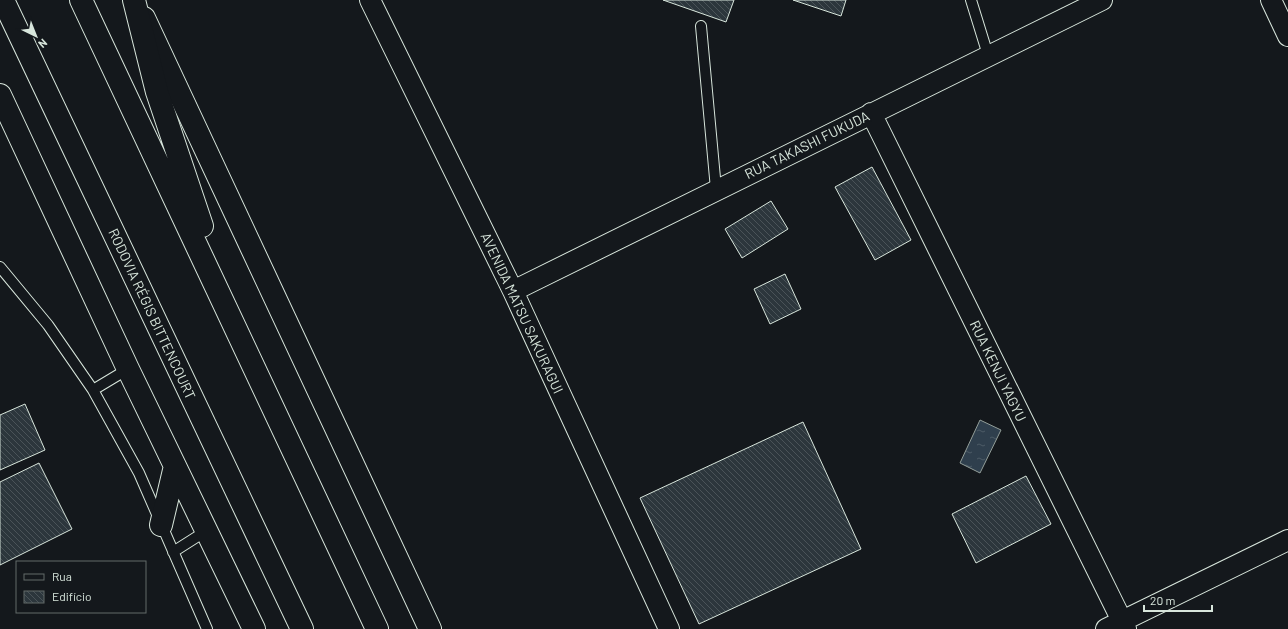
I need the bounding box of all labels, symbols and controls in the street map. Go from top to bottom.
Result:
north arrow [16,16,56,56]
text: N [36,36,50,51]
street label: RUA TAKASHI FUKUDA [742,107,872,182]
street label: RODOVIA RÉGIS BITTENCOURT [105,225,200,402]
street label: AVENIDA MATSU SAKURAGUI [478,230,567,396]
street label: RUA KENJI YAGYU [967,317,1030,424]
legend [16,561,146,613]
text: Rua [52,569,72,583]
scale bar [1144,587,1212,613]
text: Edifício [52,589,92,603]
text: 20 m [1150,593,1176,607]

